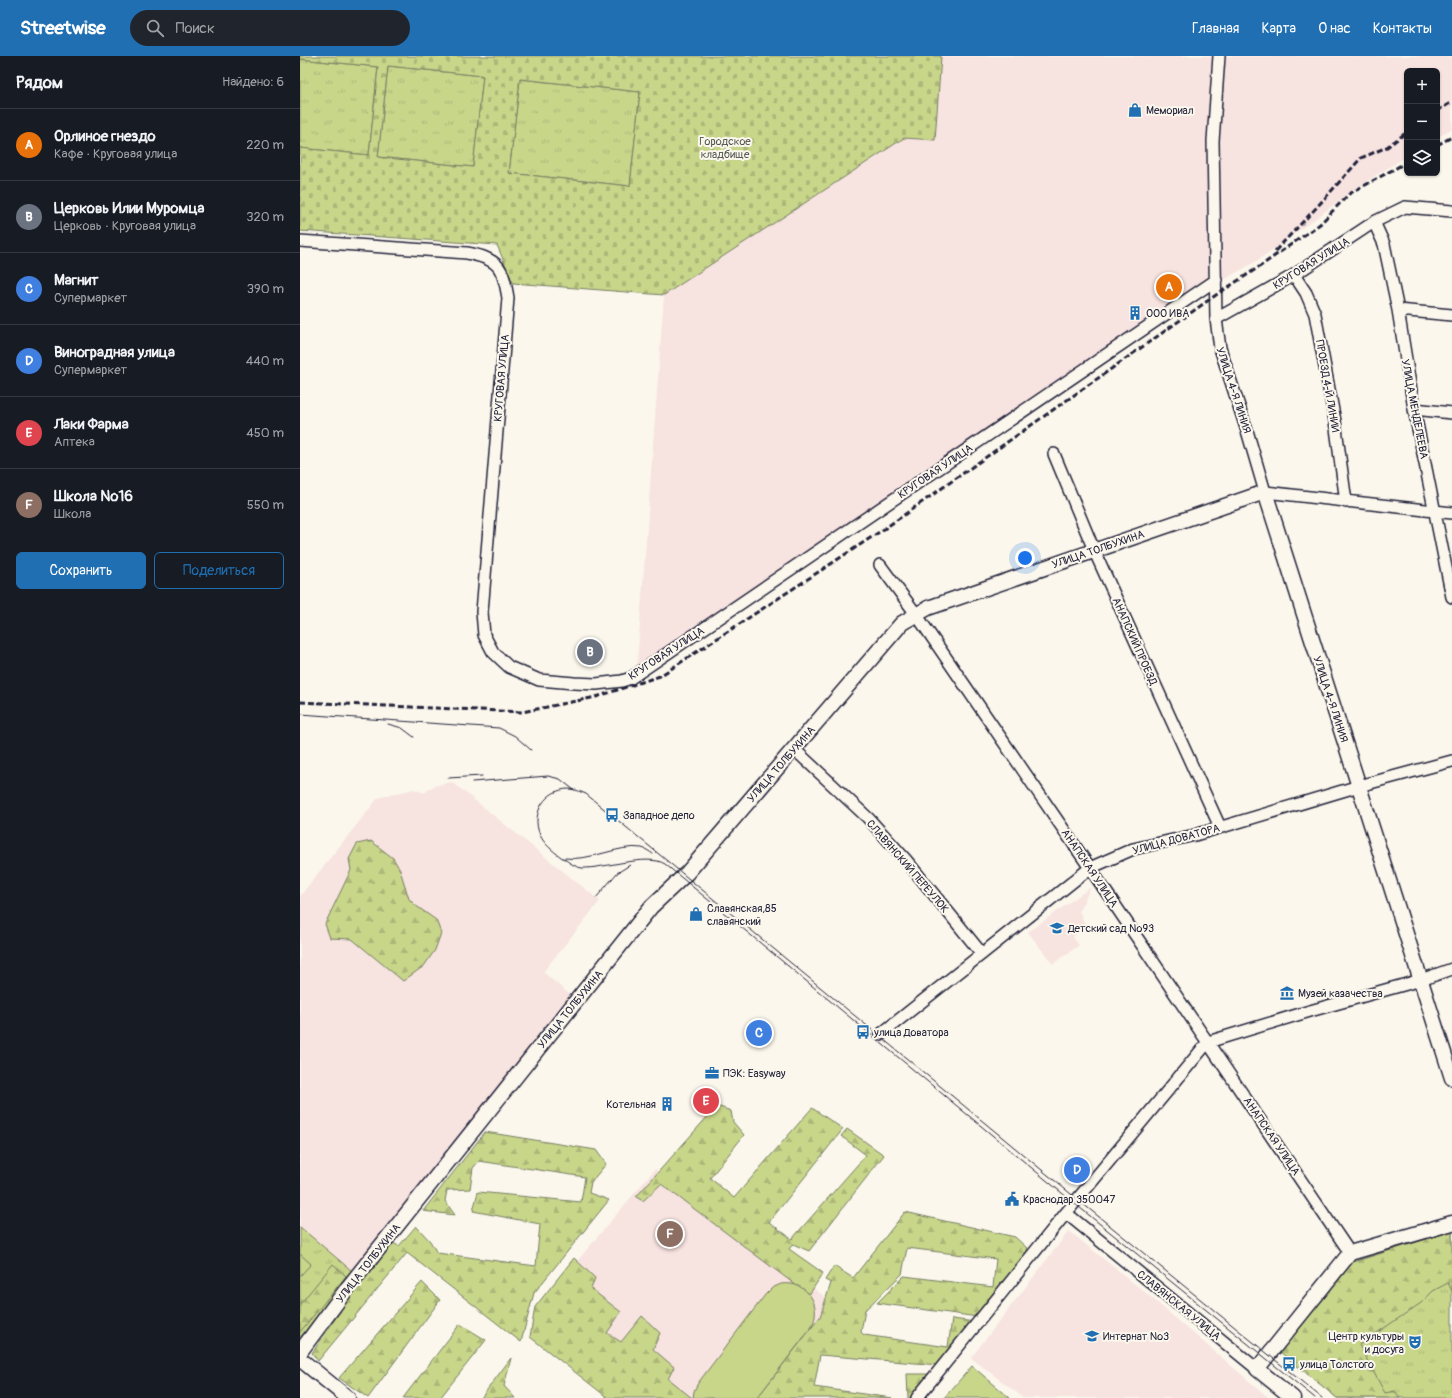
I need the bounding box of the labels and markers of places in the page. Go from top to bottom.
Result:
shop icon: Мемориал [1127,102,1143,118]
place label: Мемориал [1146,104,1194,117]
pin: A [1156,272,1182,302]
building icon: ООО ИВА [1127,305,1143,321]
place label: ООО ИВА [1146,307,1189,320]
pin: B [577,637,603,667]
bus stop icon: Западное депо [604,807,620,823]
place label: Западное депо [623,809,695,822]
place label: Славянская,85 славянский [707,902,777,928]
shop icon: Славянская,85 славянский [688,906,704,922]
school or university icon: Детский сад №93 [1049,920,1065,936]
place label: Детский сад №93 [1067,922,1154,935]
museum icon: Музей казачества [1279,985,1295,1001]
place label: Музей казачества [1298,987,1383,1000]
pin: C [746,1018,772,1048]
bus stop icon: улица Доватора [855,1024,871,1040]
place label: улица Доватора [873,1026,949,1039]
office icon: ПЭК: Easyway [704,1065,720,1081]
place label: ПЭК: Easyway [723,1067,786,1080]
pin: E [693,1086,719,1116]
building icon: Котельная [659,1096,675,1112]
place label: Котельная [606,1098,656,1111]
pin: D [1064,1155,1090,1185]
public building icon: Краснодар 350047 [1004,1191,1020,1207]
place label: Краснодар 350047 [1023,1193,1115,1206]
pin: F [657,1219,683,1249]
school or university icon: Интернат №3 [1084,1328,1100,1344]
place label: Интернат №3 [1103,1330,1169,1343]
place label: Центр культуры и досуга [1328,1330,1404,1356]
theatre icon: Центр культуры и досуга [1407,1334,1423,1350]
bus stop icon: улица Толстого [1281,1356,1297,1372]
place label: улица Толстого [1299,1358,1374,1371]

